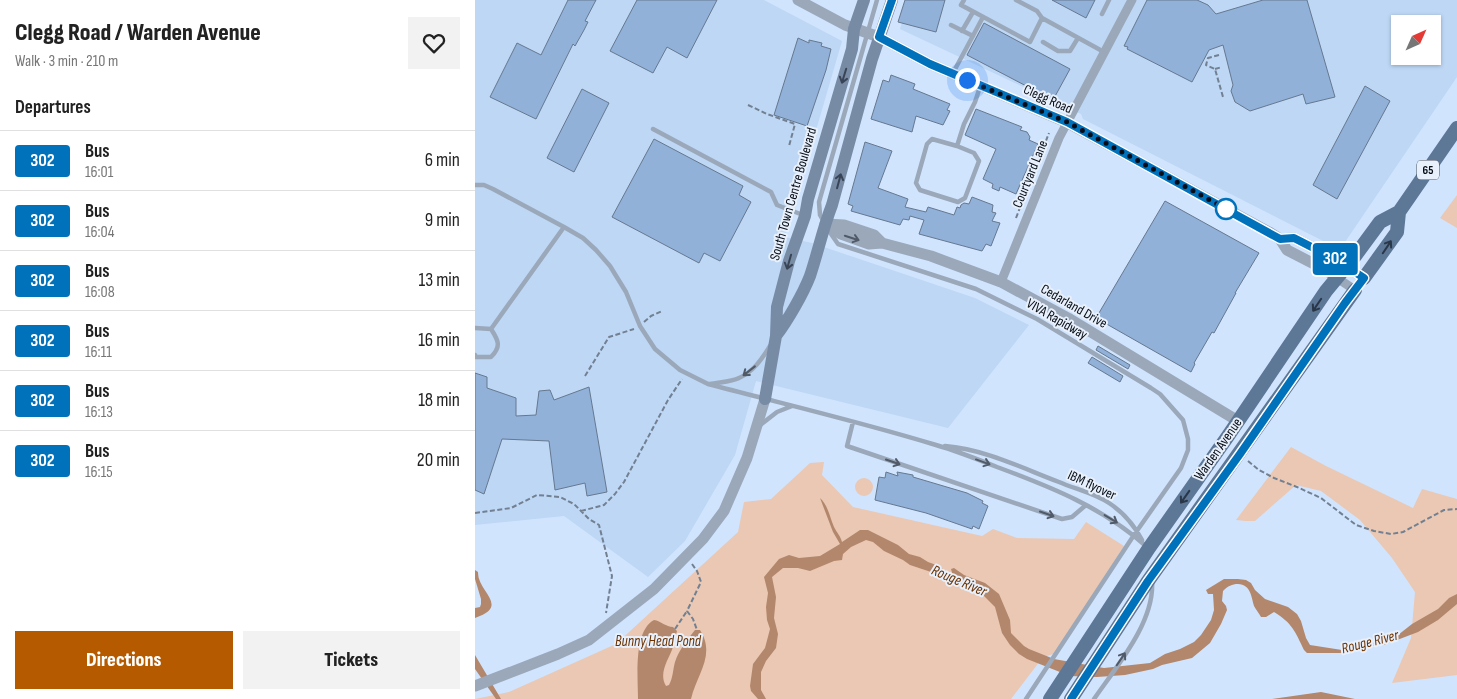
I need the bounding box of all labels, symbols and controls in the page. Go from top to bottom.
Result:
north arrow [1391,15,1441,65]
map controls [1391,15,1441,65]
button: heart [408,17,460,69]
text: Clegg Road / Warden Avenue [15,18,261,47]
text: Walk · 3 min · 210 m [15,52,118,71]
one-way arrow [838,68,848,84]
your location [955,68,980,93]
street label: Clegg Road [1021,81,1075,117]
text: Departures [15,96,91,119]
street label: South Town Centre Boulevard [766,126,820,262]
street label: Courtyard Lane [1009,138,1051,210]
text: Bus [85,140,110,163]
text: 6 min [425,149,460,172]
text: 302 [30,150,55,171]
road number: 65 [1417,160,1439,180]
text: 16:01 [85,163,113,182]
one-way arrow [834,174,844,190]
unlabelled marker [1215,198,1237,220]
text: Bus [85,200,110,223]
text: 9 min [425,209,460,232]
text: 302 [30,210,55,231]
text: 16:04 [85,223,114,242]
one-way arrow [844,234,859,243]
one-way arrow [1382,240,1392,254]
line badge: 302 [1306,243,1364,275]
text: 302 [1323,248,1347,269]
one-way arrow [783,254,793,270]
text: Bus [85,260,110,283]
text: 13 min [419,269,460,292]
text: 302 [30,270,55,291]
street label: Cedarland Drive [1038,280,1110,332]
text: 16:08 [85,283,115,302]
street label: VIVA Rapidway [1024,295,1091,344]
one-way arrow [1312,298,1322,312]
text: Bus [85,320,110,343]
text: 16 min [418,329,460,352]
text: 302 [30,330,55,351]
text: 16:11 [85,343,112,362]
one-way arrow [743,365,756,376]
text: Bus [85,380,110,403]
text: 18 min [418,389,460,412]
text: 302 [30,390,55,411]
text: 16:13 [85,403,113,422]
street label: Warden Avenue [1190,415,1246,483]
text: Bus [85,440,110,463]
text: 20 min [417,449,460,472]
text: 302 [30,450,55,471]
one-way arrow [885,458,901,467]
one-way arrow [975,458,990,467]
text: 16:15 [85,463,113,482]
street label: IBM flyover [1065,466,1119,504]
one-way arrow [1180,490,1190,504]
one-way arrow [1039,510,1055,520]
one-way arrow [1103,514,1117,524]
water label: Rouge River [928,561,990,601]
water label: Rouge River [1339,626,1401,658]
button: Directions [15,631,233,689]
button: Tickets [243,631,460,689]
water label: Bunny Head Pond [615,632,702,651]
one-way arrow [1116,652,1126,666]

